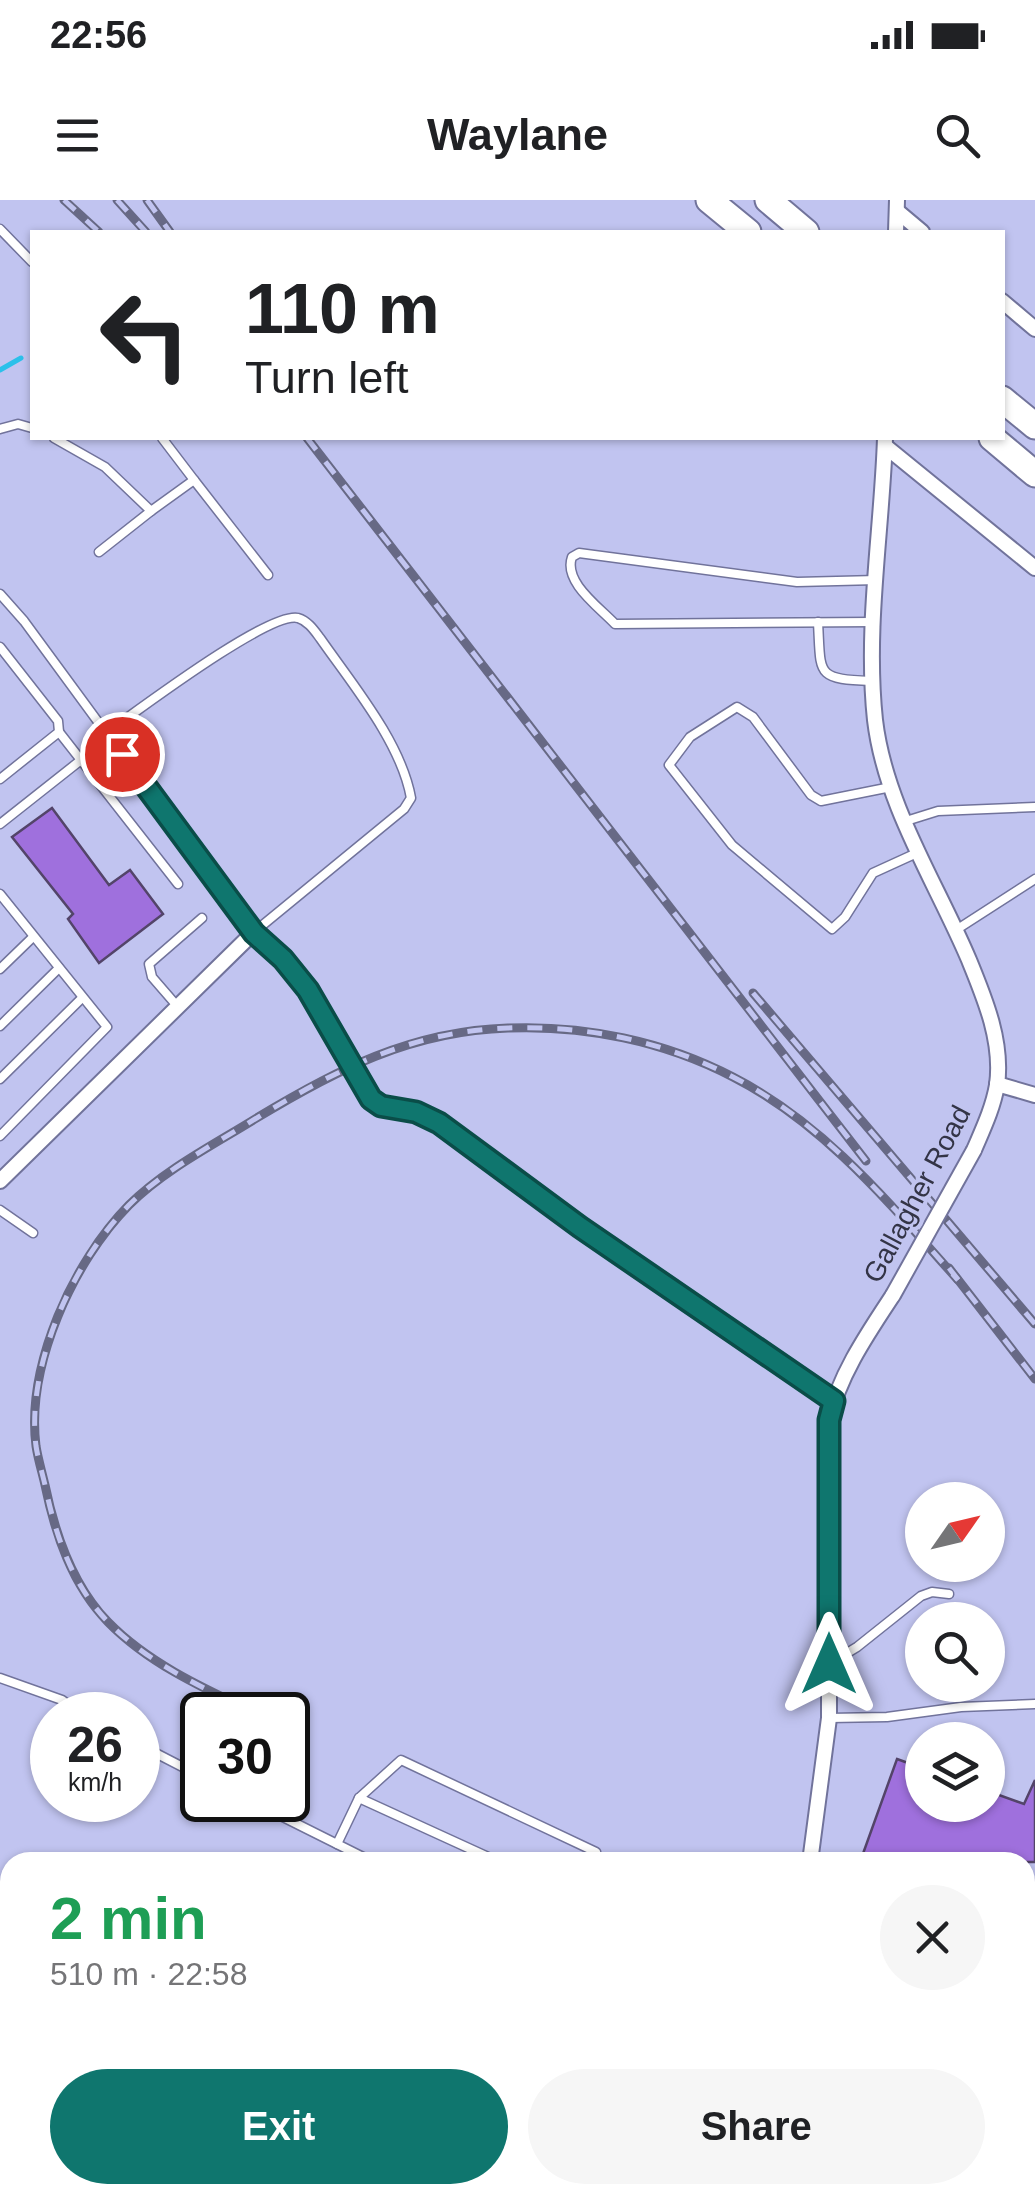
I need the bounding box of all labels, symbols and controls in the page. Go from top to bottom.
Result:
text: 22:56 [50,14,147,56]
icon: menu [50,108,105,163]
icon: search [930,108,985,163]
text: Waylane [427,109,608,160]
icon: left [80,270,210,400]
text: 110 m [245,270,440,348]
text: Turn left [245,352,408,403]
pin [80,712,165,797]
icon: arrive [95,727,150,782]
street label: Gallagher Road [857,1100,977,1288]
north arrow [905,1482,1005,1582]
map controls [905,1482,1005,1822]
button: search [905,1602,1005,1702]
position arrow [777,1612,881,1716]
speed limit sign: 30 [180,1692,310,1822]
text: 26 [67,1717,123,1773]
button: layers [905,1722,1005,1822]
text: km/h [68,1768,122,1796]
text: 2 min [50,1885,207,1952]
button: close [880,1885,985,1990]
text: 510 m · 22:58 [50,1956,247,1992]
button: Exit [50,2069,508,2184]
button: Share [528,2069,985,2184]

